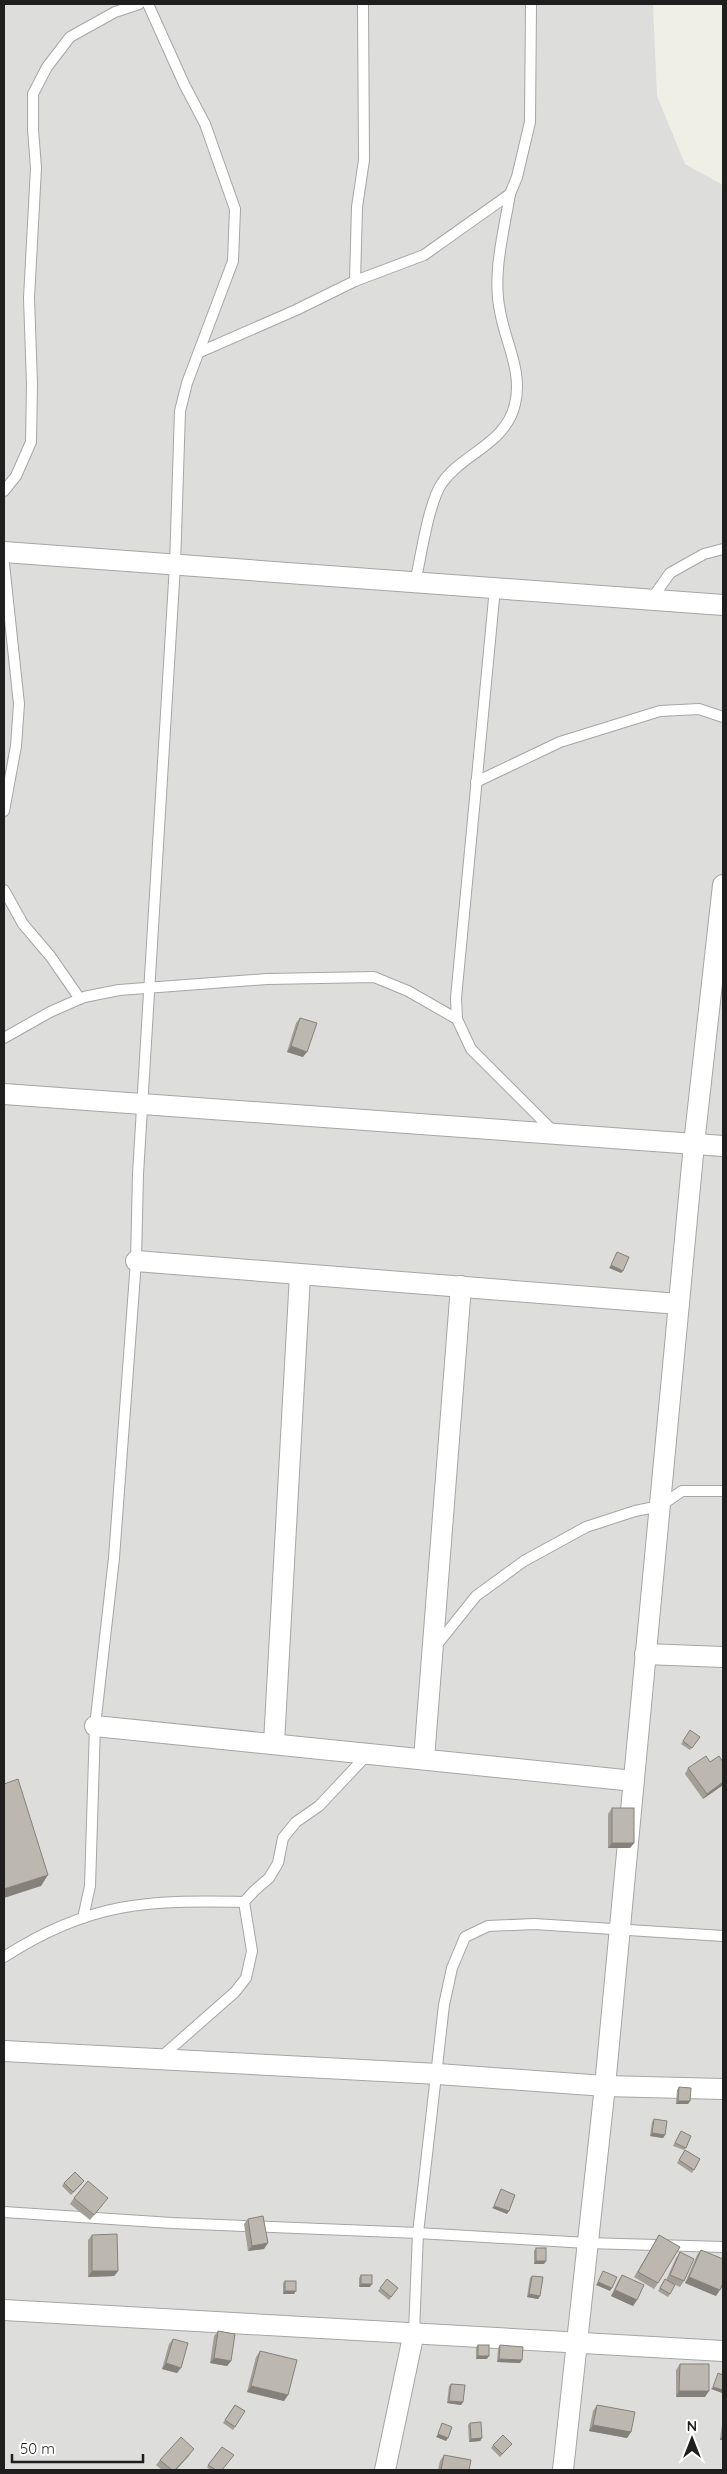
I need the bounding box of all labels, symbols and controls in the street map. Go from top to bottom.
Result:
north arrow [667,2414,717,2464]
text: N [687,2417,697,2435]
scale bar [12,2432,144,2464]
text: 50 m [20,2439,55,2458]

